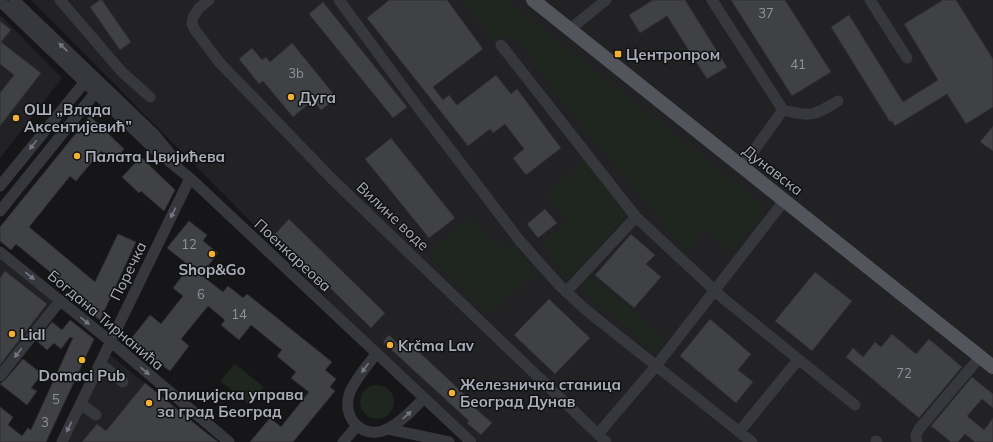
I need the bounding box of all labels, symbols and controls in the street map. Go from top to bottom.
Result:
house number: 37 [758,5,774,21]
one-way arrow [58,42,68,52]
place label: Центропром [626,45,720,64]
marker: Центропром [613,49,623,59]
house number: 41 [790,56,806,72]
house number: 3b [288,65,304,81]
place label: Дуга [299,88,336,107]
marker: Дуга [286,92,296,102]
place label: ОШ „Влада Аксентијевић” [24,100,132,136]
marker: ОШ „Влада Аксентијевић” [11,113,21,123]
one-way arrow [29,140,37,150]
street label: Дунавска [739,141,807,199]
place label: Палата Цвијићева [85,147,225,166]
marker: Палата Цвијићева [72,151,82,161]
street label: Вилине воде [353,177,433,255]
one-way arrow [170,208,176,219]
street label: Поенкареова [251,215,335,295]
house number: 12 [181,236,197,252]
street label: Поречка [106,238,150,304]
marker: Shop&Go [207,249,217,259]
place label: Shop&Go [178,260,246,279]
street label: Богдана Тирнанића [44,266,168,374]
one-way arrow [25,272,36,281]
house number: 6 [197,286,205,302]
house number: 14 [231,306,247,322]
one-way arrow [80,316,90,325]
place label: Lidl [20,325,46,344]
marker: Lidl [7,329,17,339]
place label: Krčma Lav [398,336,475,355]
marker: Krčma Lav [385,340,395,350]
one-way arrow [14,348,23,359]
marker: Domaci Pub [77,355,87,365]
one-way arrow [361,363,369,374]
house number: 72 [896,365,912,381]
place label: Domaci Pub [39,366,125,385]
one-way arrow [140,367,151,376]
place label: Железничка станица Београд Дунав [460,375,621,411]
place label: Полицијска управа за град Београд [157,385,304,421]
marker: Железничка станица Београд Дунав [447,388,457,398]
house number: 5 [52,391,60,407]
marker: Полицијска управа за град Београд [144,398,154,408]
one-way arrow [402,410,412,420]
house number: 3 [41,414,49,430]
one-way arrow [66,421,72,433]

